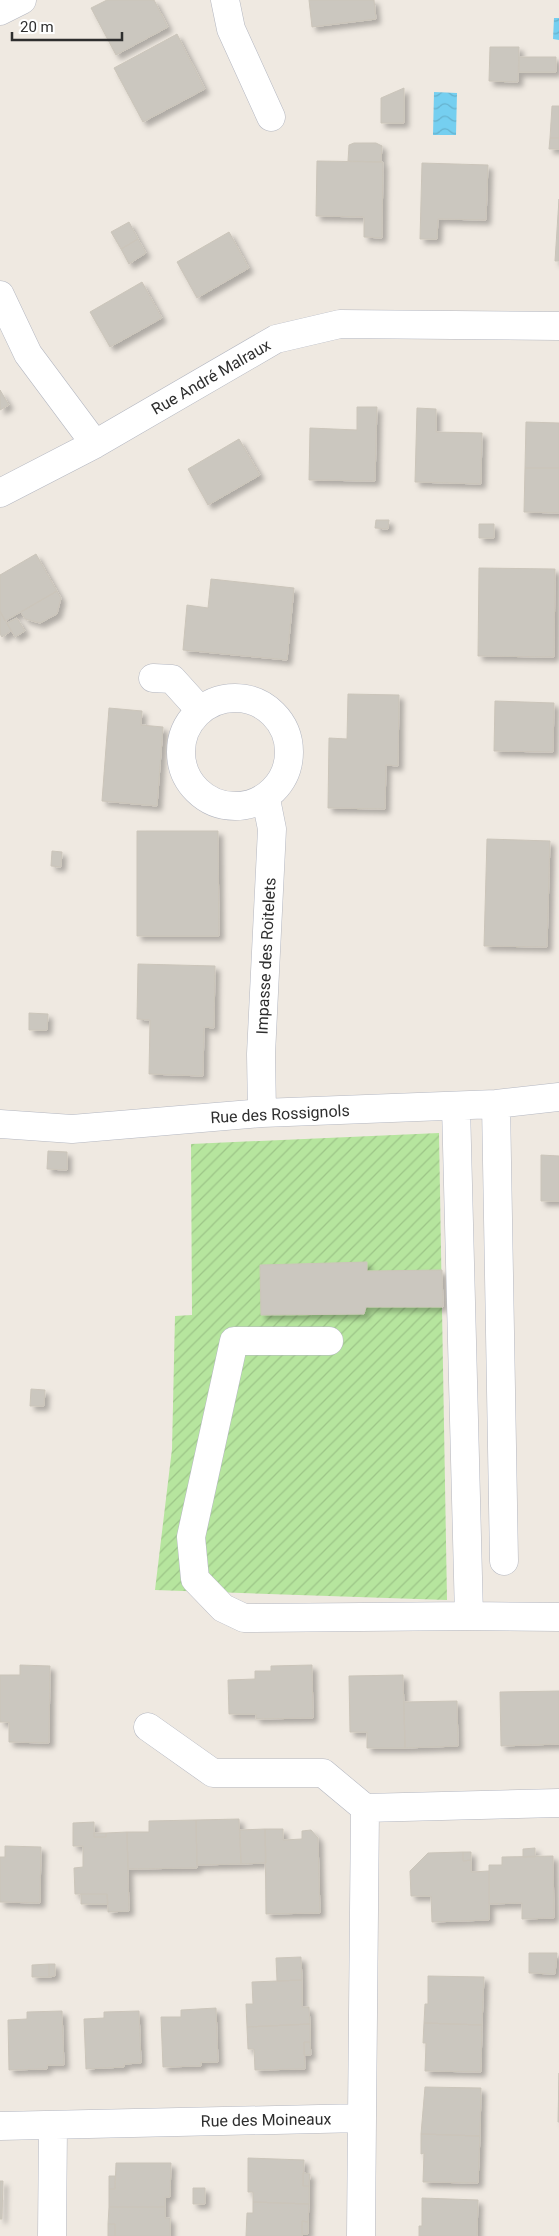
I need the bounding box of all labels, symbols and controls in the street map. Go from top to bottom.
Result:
scale bar [12,10,122,42]
text: 20 m [20,18,54,36]
street label: Rue André Malraux [148,335,274,419]
street label: Impasse des Roitelets [252,877,280,1035]
street label: Rue des Rossignols [210,1101,350,1127]
street label: Rue des Moineaux [201,2109,332,2131]

